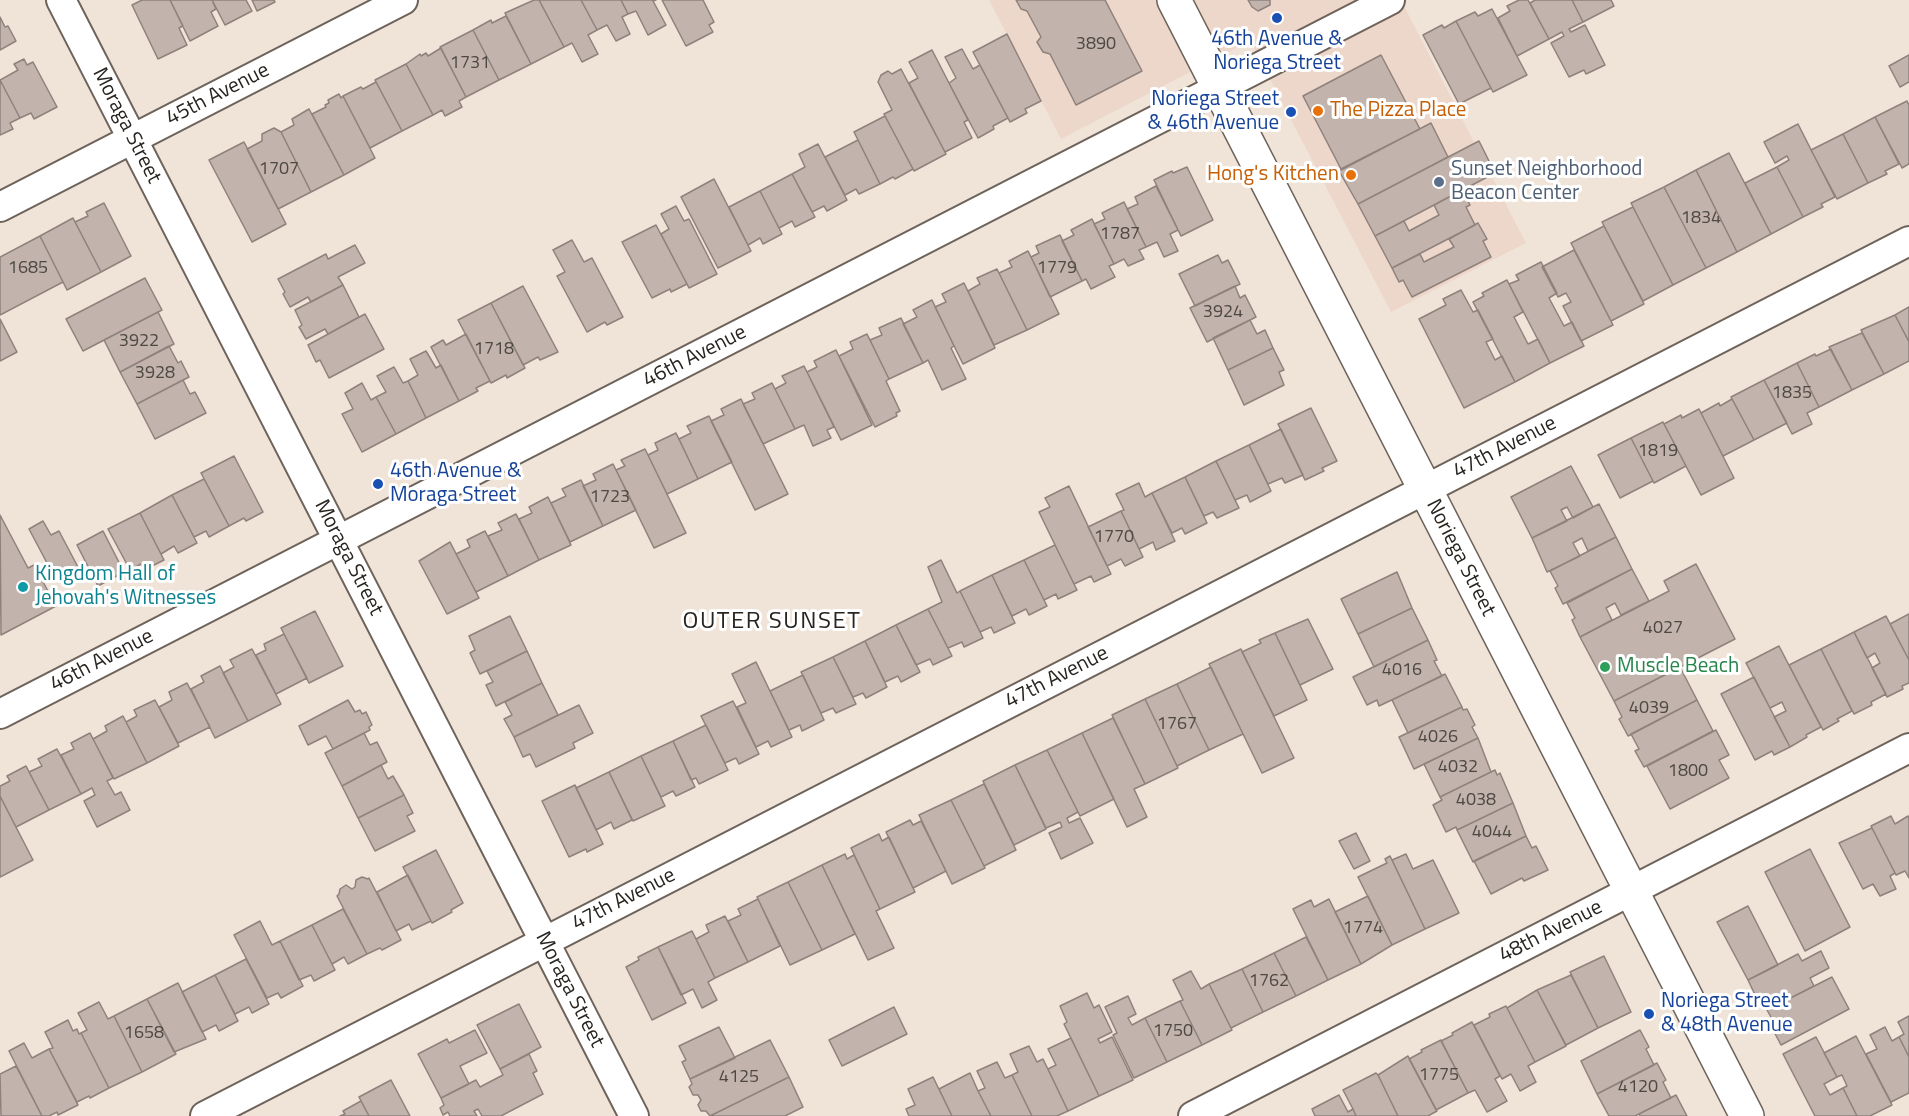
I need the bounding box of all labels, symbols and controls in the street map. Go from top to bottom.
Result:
marker: 46th Avenue & Noriega Street [1270,11,1284,25]
place label: 46th Avenue & Noriega Street [1211,27,1343,77]
house number: 3890 [1076,34,1116,56]
house number: 1731 [450,53,490,75]
street label: 45th Avenue [162,58,274,132]
street label: Moraga Street [86,64,166,188]
place label: Noriega Street & 46th Avenue [1147,87,1279,137]
place label: The Pizza Place [1330,98,1466,124]
marker: The Pizza Place [1311,104,1325,118]
marker: Noriega Street & 46th Avenue [1284,105,1298,119]
place label: Sunset Neighborhood Beacon Center [1451,157,1642,207]
house number: 1707 [259,159,299,181]
place label: Hong's Kitchen [1207,162,1339,188]
marker: Hong's Kitchen [1344,168,1358,182]
marker: Sunset Neighborhood Beacon Center [1432,175,1446,189]
house number: 1834 [1681,208,1721,230]
house number: 1787 [1100,224,1140,246]
house number: 1685 [8,258,48,280]
house number: 1779 [1037,258,1077,280]
house number: 3924 [1203,302,1243,324]
street label: 46th Avenue [639,320,751,394]
house number: 3922 [119,331,159,353]
house number: 1718 [474,339,514,361]
house number: 3928 [135,363,175,385]
house number: 1835 [1772,383,1812,405]
street label: 47th Avenue [1449,411,1561,485]
house number: 1819 [1638,441,1678,463]
place label: 46th Avenue & Moraga Street [390,459,522,509]
marker: 46th Avenue & Moraga Street [371,477,385,491]
house number: 1723 [590,487,630,509]
street label: Noriega Street [1420,495,1500,621]
street label: Moraga Street [308,496,388,620]
house number: 1770 [1094,527,1134,549]
place label: Kingdom Hall of Jehovah's Witnesses [35,562,216,612]
marker: Kingdom Hall of Jehovah's Witnesses [16,580,30,594]
district label: OUTER SUNSET [683,608,861,636]
house number: 4027 [1643,618,1683,640]
street label: 46th Avenue [46,624,158,698]
street label: 47th Avenue [1001,641,1113,715]
place label: Muscle Beach [1617,654,1739,680]
house number: 4016 [1382,660,1422,682]
marker: Muscle Beach [1598,660,1612,674]
house number: 4039 [1629,698,1669,720]
house number: 1767 [1157,714,1197,736]
house number: 4026 [1418,727,1458,749]
house number: 4032 [1438,757,1478,779]
house number: 1800 [1668,761,1708,783]
house number: 4038 [1456,790,1496,812]
house number: 4044 [1472,822,1512,844]
street label: 47th Avenue [568,863,680,937]
street label: 48th Avenue [1495,895,1607,969]
house number: 1774 [1343,918,1383,940]
street label: Moraga Street [529,928,609,1052]
house number: 1762 [1249,971,1289,993]
place label: Noriega Street & 48th Avenue [1661,989,1793,1039]
marker: Noriega Street & 48th Avenue [1642,1007,1656,1021]
house number: 1750 [1153,1021,1193,1043]
house number: 1658 [124,1023,164,1045]
house number: 1775 [1419,1065,1459,1087]
house number: 4125 [719,1067,759,1089]
house number: 4120 [1618,1077,1658,1099]

